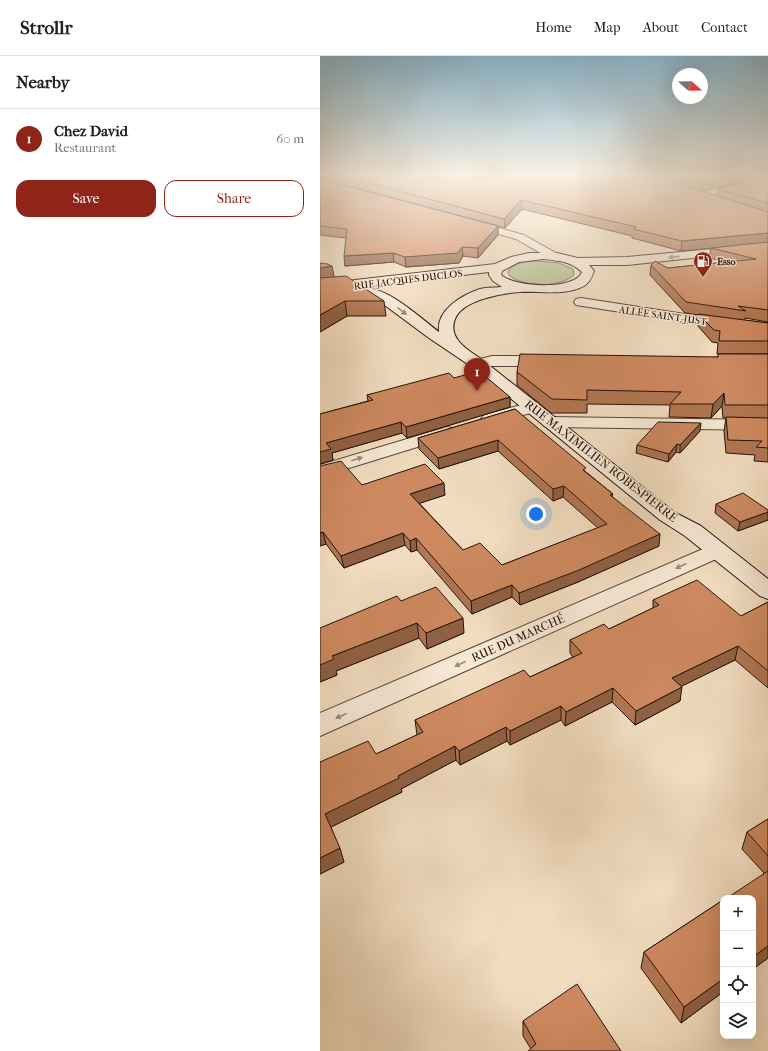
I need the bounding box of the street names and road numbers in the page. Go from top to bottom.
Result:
street label: RUE JACQUES DUCLOS [353,267,463,293]
street label: ALLÉE SAINT-JUST [617,303,708,328]
street label: RUE MAXIMILIEN ROBESPIERRE [522,397,680,525]
street label: RUE DU MARCHÉ [469,610,567,665]

